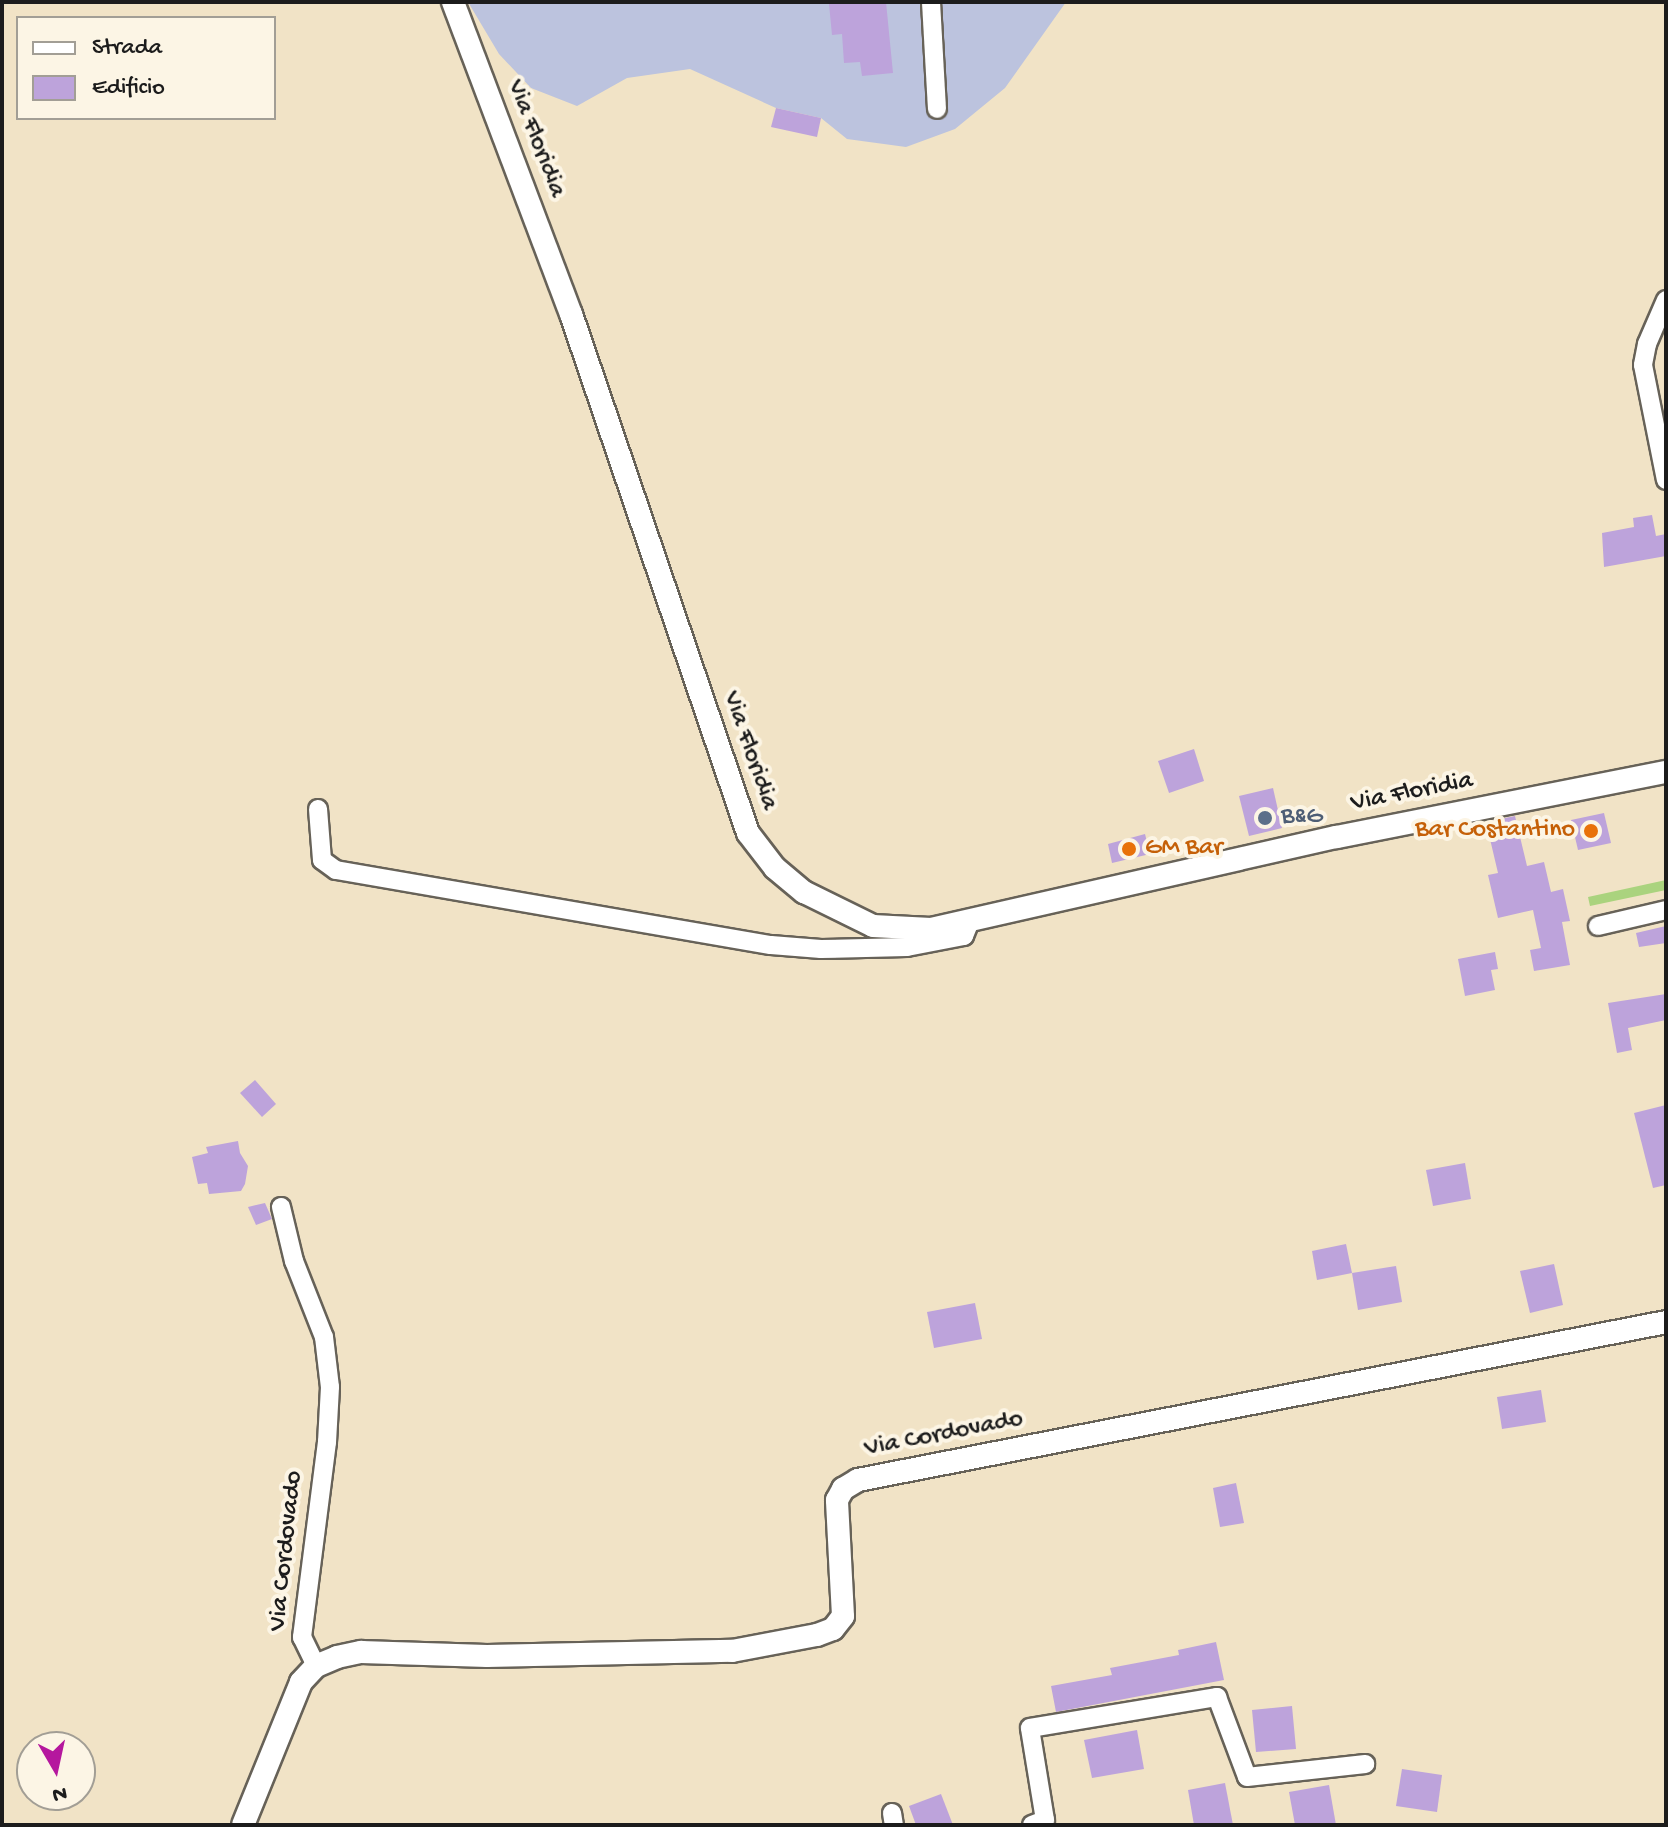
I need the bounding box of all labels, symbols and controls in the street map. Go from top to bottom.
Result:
legend [16,16,276,120]
text: Strada [92,34,162,63]
text: Edificio [92,74,165,103]
street label: Via Floridia [498,76,572,202]
street label: Via Floridia [714,688,784,814]
street label: Via Floridia [1348,766,1476,820]
place label: B&G [1281,802,1323,834]
marker: B&G [1256,809,1274,827]
place label: Bar Costantino [1415,815,1575,847]
marker: Bar Costantino [1582,822,1600,840]
place label: GM Bar [1145,833,1223,865]
marker: GM Bar [1120,840,1138,858]
street label: Via Cordovado [862,1404,1026,1466]
street label: Via Cordovado [263,1469,311,1633]
north arrow [16,1731,96,1811]
text: N [50,1779,69,1807]

